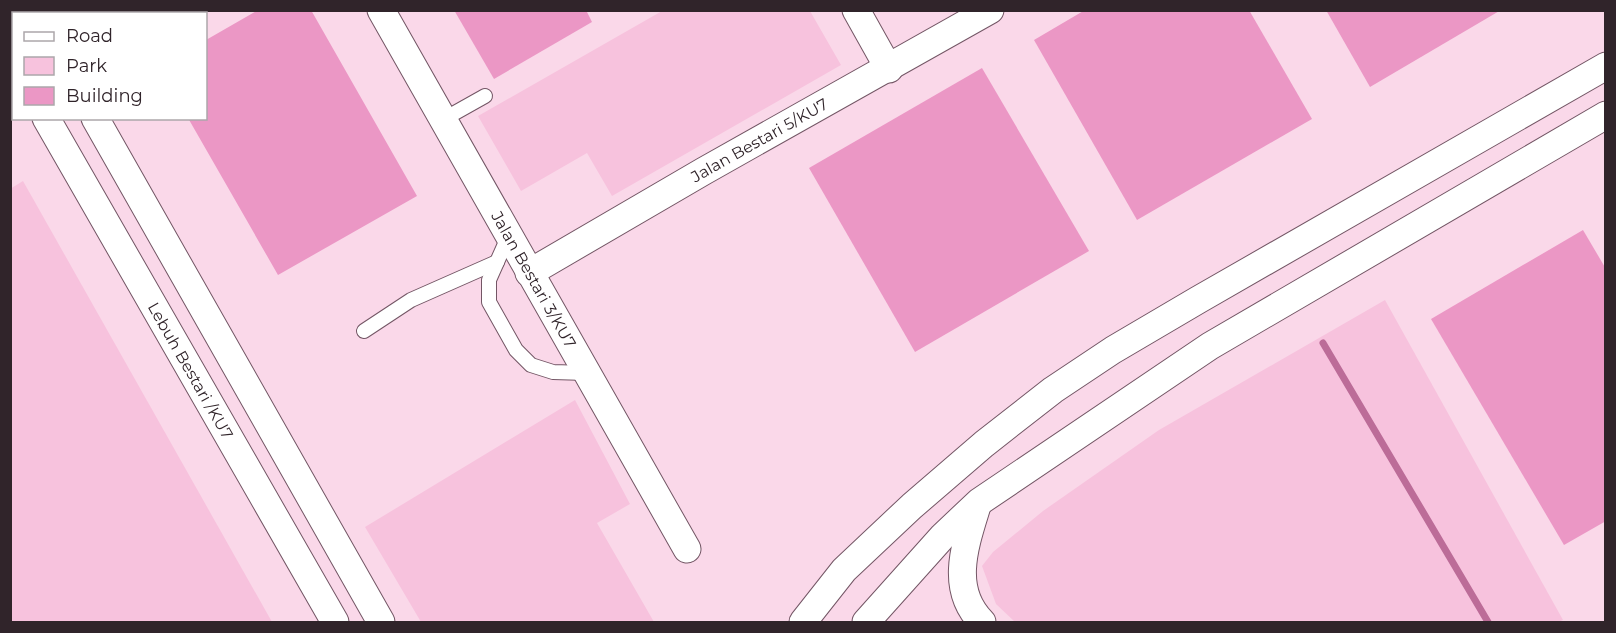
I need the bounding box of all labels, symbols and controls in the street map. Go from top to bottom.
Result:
legend [12,12,207,120]
text: Road [66,25,113,47]
text: Park [66,55,107,77]
text: Building [66,85,143,107]
street label: Jalan Bestari 5/KU7 [687,94,831,187]
street label: Jalan Bestari 3/KU7 [487,207,580,352]
street label: Lebuh Bestari /KU7 [144,299,237,442]

